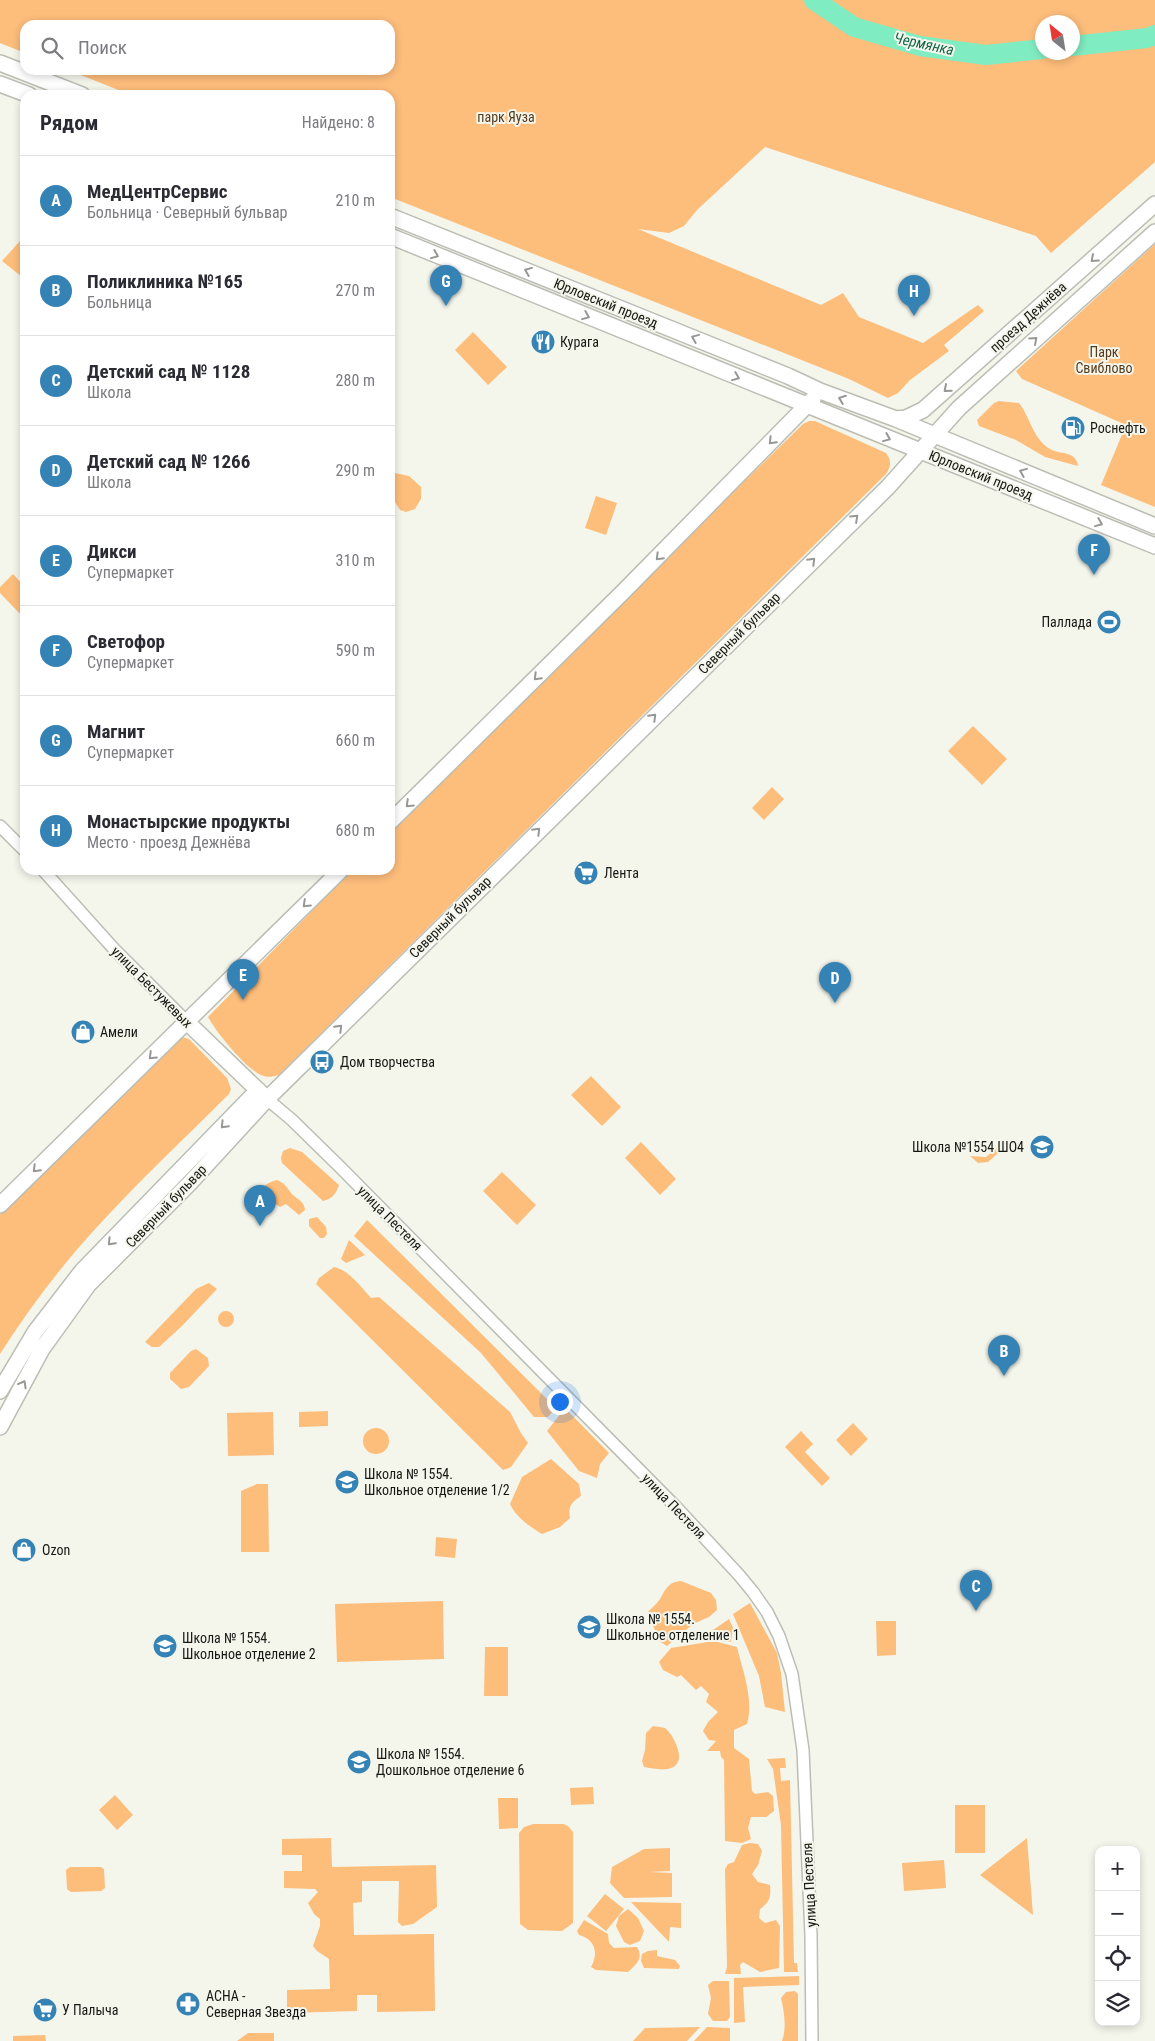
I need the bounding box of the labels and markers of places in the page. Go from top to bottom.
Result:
pin: G [430,265,462,306]
pin: H [898,275,930,316]
restaurant icon: Курага [530,329,556,355]
place label: Курага [560,334,599,350]
fuel station icon: Роснефть [1060,415,1086,441]
place label: Роснефть [1090,420,1146,436]
pin: F [1078,534,1110,575]
sports icon: Паллада [1096,609,1122,635]
place label: Паллада [1041,614,1092,630]
supermarket icon: Лента [573,860,599,886]
place label: Лента [604,865,639,881]
pin: E [227,959,259,1000]
pin: D [819,962,851,1003]
shop icon: Амели [70,1019,96,1045]
place label: Амели [100,1024,138,1040]
bus stop icon: Дом творчества [309,1049,335,1075]
place label: Дом творчества [340,1054,435,1070]
school or university icon: Школа №1554 ШО4 [1029,1134,1055,1160]
place label: Школа №1554 ШО4 [912,1139,1024,1155]
pin: A [244,1185,276,1226]
pin: B [988,1335,1020,1376]
place label: Школа № 1554. Школьное отделение 1/2 [364,1466,510,1498]
school or university icon: Школа № 1554. Школьное отделение 1/2 [334,1469,360,1495]
shop icon: Ozon [11,1537,37,1563]
place label: Ozon [42,1542,70,1558]
pin: C [960,1570,992,1611]
place label: Школа № 1554. Школьное отделение 1 [606,1611,740,1643]
school or university icon: Школа № 1554. Школьное отделение 1 [576,1614,602,1640]
place label: Школа № 1554. Школьное отделение 2 [182,1630,316,1662]
school or university icon: Школа № 1554. Школьное отделение 2 [152,1633,178,1659]
place label: Школа № 1554. Дошкольное отделение 6 [376,1746,524,1778]
school or university icon: Школа № 1554. Дошкольное отделение 6 [346,1749,372,1775]
place label: АСНА - Северная Звезда [206,1988,306,2020]
pharmacy icon: АСНА - Северная Звезда [175,1991,201,2017]
supermarket icon: У Палыча [32,1997,58,2023]
place label: У Палыча [62,2002,118,2018]

